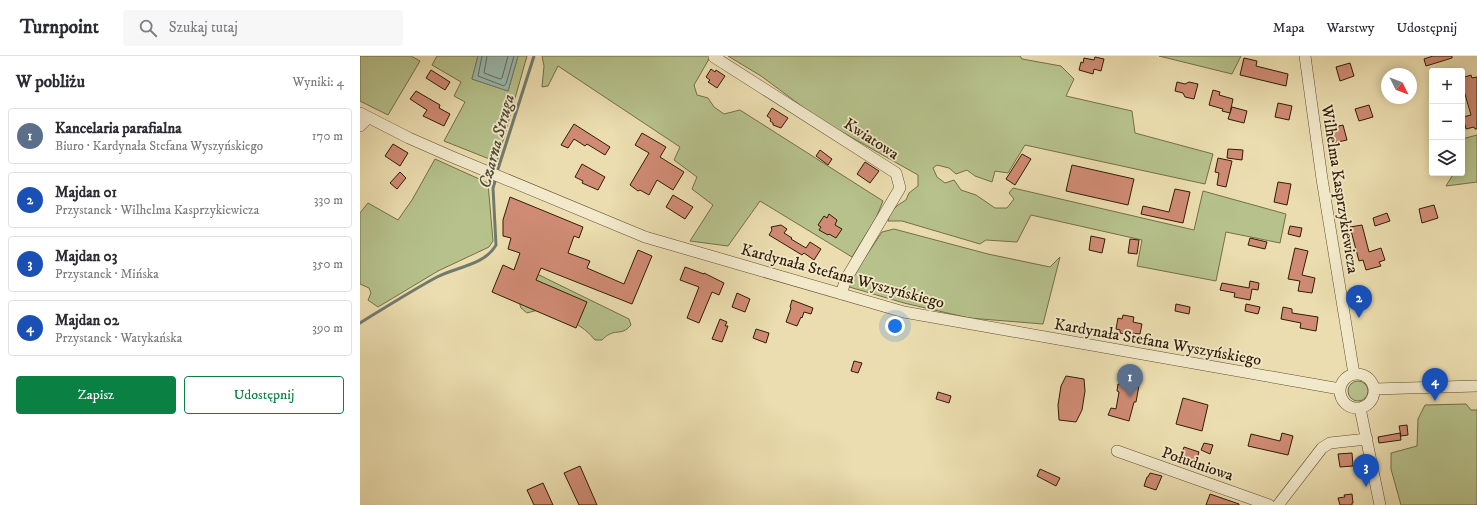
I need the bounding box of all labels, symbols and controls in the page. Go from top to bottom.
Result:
search box [123,10,403,46]
text: Turnpoint [20,16,99,39]
icon: search [137,17,159,39]
text: Szukaj tutaj [169,18,238,37]
text: Mapa [1273,19,1305,37]
text: Warstwy [1327,19,1374,37]
text: Udostępnij [1396,19,1457,37]
north arrow [1381,68,1417,104]
map controls [1429,68,1465,176]
button: + [1429,68,1465,104]
text: W pobliżu [16,71,85,93]
text: Wyniki: 4 [293,74,344,90]
water label: Czarna Struga [474,92,520,191]
street label: Wilhelma Kasprzykiewicza [1317,102,1363,275]
button: − [1429,104,1465,140]
street label: Kwiatowa [840,114,903,164]
text: Kancelaria parafialna [55,119,182,138]
text: 1 [28,128,32,144]
text: 170 m [312,128,343,144]
text: Biuro · Kardynała Stefana Wyszyńskiego [55,138,263,154]
button: layers [1429,140,1465,176]
text: Majdan 01 [55,183,117,202]
text: 2 [27,192,33,208]
text: 330 m [314,192,343,208]
text: Przystanek · Wilhelma Kasprzykiewicza [55,202,259,218]
street label: Kardynała Stefana Wyszyńskiego [739,239,947,313]
text: Majdan 03 [55,247,117,266]
text: 3 [28,256,32,272]
text: 350 m [312,256,343,272]
text: Przystanek · Mińska [55,266,159,282]
pin: 2 [1346,285,1372,318]
text: Majdan 02 [55,311,119,330]
street label: Kardynała Stefana Wyszyńskiego [1053,314,1263,370]
your location [885,316,905,336]
text: 4 [26,320,34,336]
text: 390 m [312,320,343,336]
text: Przystanek · Watykańska [55,330,182,346]
pin: 1 [1117,364,1143,397]
pin: 4 [1422,368,1448,401]
button: Zapisz [16,376,176,414]
button: Udostępnij [184,376,344,414]
street label: Południowa [1159,442,1236,486]
pin: 3 [1353,454,1379,487]

